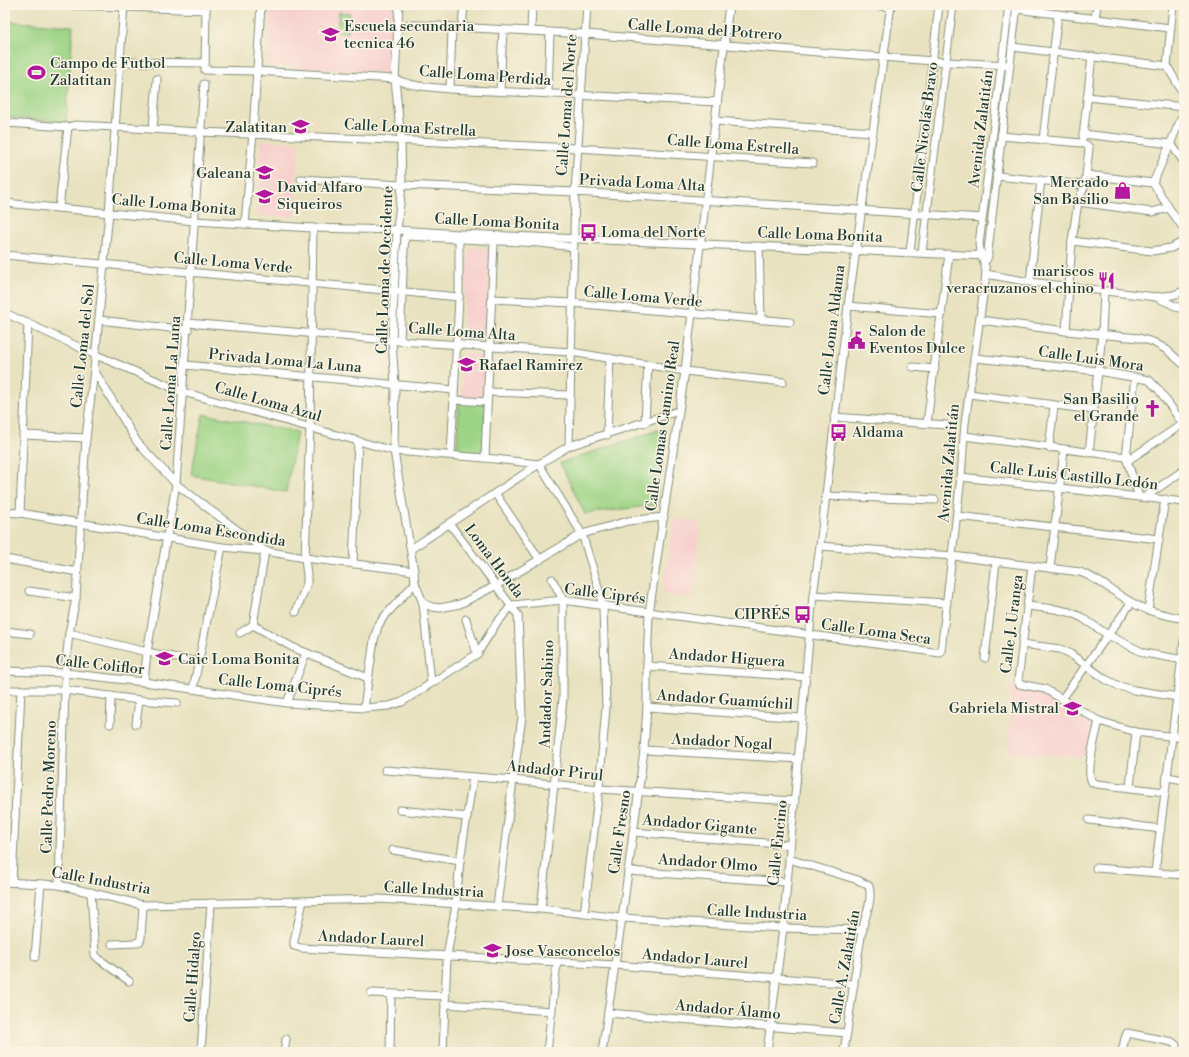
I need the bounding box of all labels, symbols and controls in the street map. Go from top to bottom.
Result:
street label: Calle Loma del Potrero [627,15,783,45]
place label: Escuela secundaria tecnica 46 [344,17,475,53]
school or university icon: Escuela secundaria tecnica 46 [321,25,341,45]
street label: Calle Loma del Norte [553,33,581,177]
place label: Campo de Futbol Zalatitan [50,54,166,90]
street label: Calle Nicolás Bravo [908,61,942,193]
sports icon: Campo de Futbol Zalatitan [27,62,47,82]
street label: Calle Loma Perdida [418,62,552,90]
street label: Avenida Zalatitán [964,69,998,190]
street label: Calle Loma Estrella [343,115,477,141]
school or university icon: Zalatitan [290,117,310,137]
place label: Zalatitan [225,118,287,137]
street label: Calle Loma Estrella [666,131,800,159]
school or university icon: Galeana [254,163,274,183]
place label: Galeana [196,164,251,183]
street label: Privada Loma Alta [578,170,706,196]
place label: Mercado San Basilio [1033,173,1109,209]
place label: David Alfaro Siqueiros [277,178,363,214]
shop icon: Mercado San Basilio [1112,181,1132,201]
school or university icon: David Alfaro Siqueiros [254,186,274,206]
street label: Calle Loma de Occidente [373,186,397,354]
street label: Calle Loma Bonita [111,190,238,220]
street label: Calle Loma Bonita [434,209,561,235]
bus stop icon: Loma del Norte [578,222,598,242]
place label: Loma del Norte [601,223,706,242]
street label: Calle Loma Bonita [757,223,883,247]
street label: Calle Loma Verde [173,248,293,278]
place label: mariscos veracruzanos el chino [946,262,1094,298]
street label: Calle Loma Aldama [815,263,849,396]
restaurant icon: mariscos veracruzanos el chino [1097,270,1117,290]
street label: Calle Loma del Sol [67,282,99,409]
street label: Calle Loma Verde [583,282,703,312]
street label: Calle Loma La Luna [157,314,185,451]
street label: Calle Loma Alta [408,319,517,345]
place label: Salon de Eventos Dulce [869,322,966,358]
public building icon: Salon de Eventos Dulce [846,330,866,350]
street label: Calle Lomas Camino Real [642,339,684,513]
street label: Calle Luis Mora [1037,342,1145,376]
street label: Privada Loma La Luna [207,345,363,377]
school or university icon: Rafael Ramirez [456,355,476,375]
place label: Rafael Ramirez [479,356,583,375]
street label: Calle Loma Azul [212,378,324,426]
place label: San Basilio el Grande [1063,390,1139,426]
church icon: San Basilio el Grande [1142,398,1162,418]
street label: Avenida Zalatitán [934,403,964,524]
bus stop icon: Aldama [829,422,849,442]
place label: Aldama [851,423,904,442]
street label: Calle Luis Castillo Ledón [989,458,1159,494]
street label: Calle Loma Escondida [135,509,287,551]
street label: Loma Honda [460,520,528,602]
street label: Calle J. Uranga [996,573,1028,675]
street label: Calle Ciprés [563,580,647,608]
place label: CIPRÉS [734,604,790,624]
bus stop icon: CIPRÉS [793,604,813,624]
street label: Calle Loma Seca [820,615,933,649]
street label: Andador Sabino [536,639,558,750]
street label: Andador Higuera [667,644,786,672]
school or university icon: Caic Loma Bonita [155,649,175,669]
place label: Caic Loma Bonita [178,650,300,669]
street label: Calle Coliflor [55,651,146,679]
street label: Calle Loma Ciprés [217,670,343,702]
street label: Andador Guamúchil [655,686,794,714]
school or university icon: Gabriela Mistral [1062,698,1082,718]
place label: Gabriela Mistral [949,699,1060,718]
street label: Calle Pedro Moreno [37,720,61,854]
street label: Andador Nogal [670,730,774,754]
street label: Andador Pirul [505,756,605,786]
street label: Calle Fresno [605,789,635,875]
street label: Calle Encino [764,799,792,887]
street label: Andador Gigante [641,810,758,839]
street label: Andador Olmo [657,850,758,876]
street label: Calle Industria [50,863,153,899]
street label: Calle Industria [383,878,485,902]
street label: Calle Industria [706,901,808,925]
street label: Calle A. Zalatitán [826,908,864,1026]
street label: Andador Laurel [316,927,425,951]
street label: Calle Hidalgo [180,931,206,1023]
school or university icon: Jose Vasconcelos [482,941,502,961]
place label: Jose Vasconcelos [504,942,620,961]
street label: Andador Laurel [640,945,749,973]
street label: Andador Álamo [673,995,782,1024]

